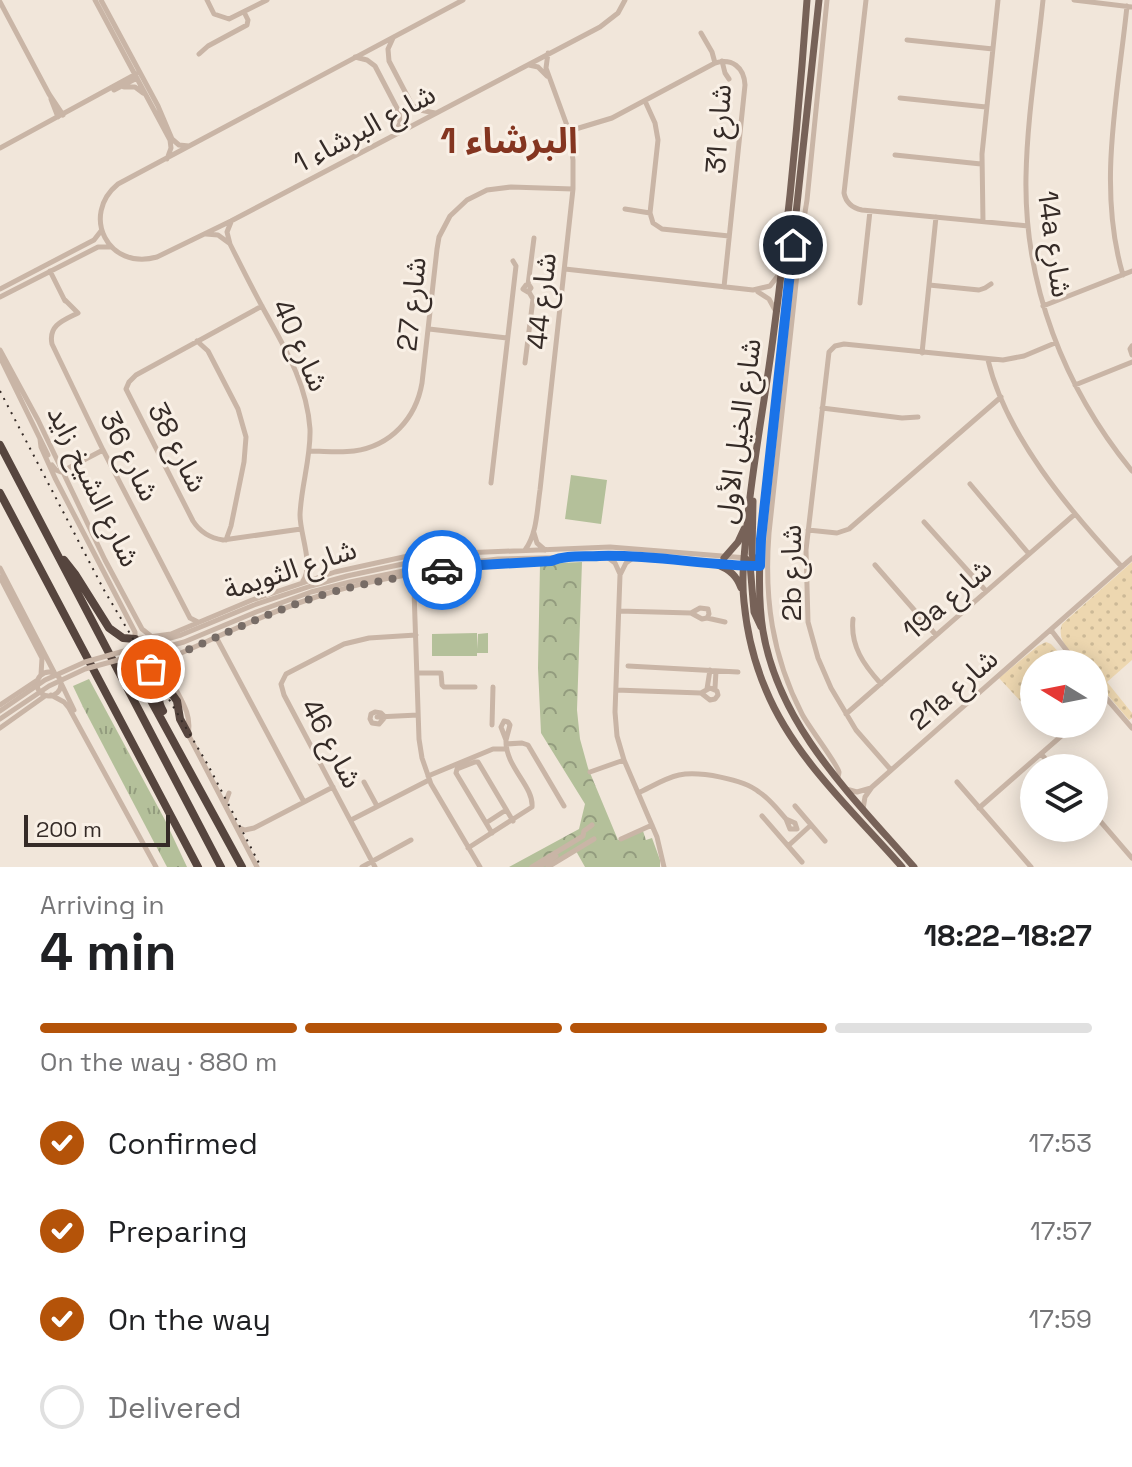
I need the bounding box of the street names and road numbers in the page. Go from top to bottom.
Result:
street label: شارع البرشاء 1 [287,75,443,183]
street label: شارع 31 [697,83,742,175]
street label: 14a شارع [1027,188,1080,300]
street label: شارع 44 [518,251,567,351]
street label: شارع 27 [388,255,437,353]
street label: شارع 40 [262,293,337,398]
street label: شارع الخيل الأول [707,336,772,526]
street label: شارع 38 [137,396,216,499]
street label: شارع الشيخ زايد [37,400,149,574]
street label: شارع 36 [90,405,168,508]
street label: 2b شارع [773,525,812,621]
street label: شارع الثويمة [219,531,362,610]
street label: 19a شارع [895,550,1001,650]
street label: 21a شارع [901,640,1007,740]
street label: شارع 46 [291,692,371,795]

